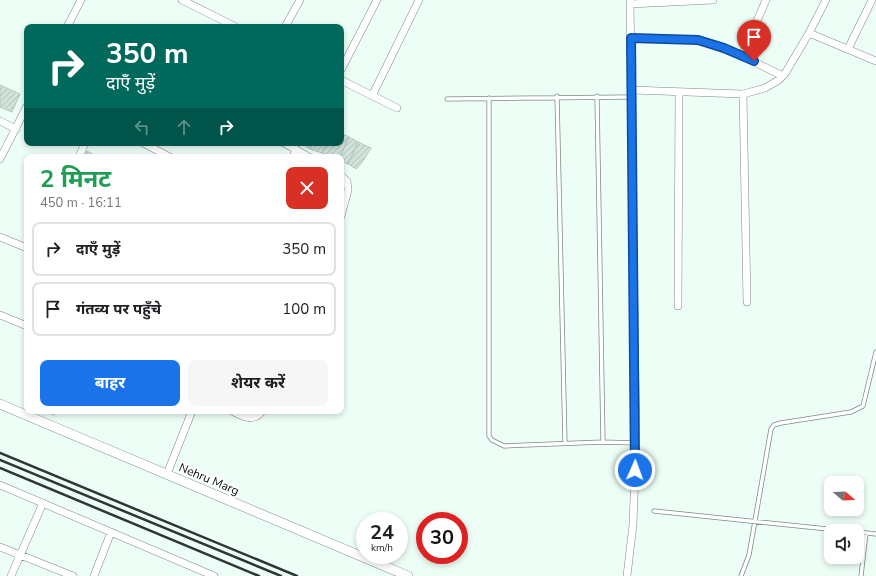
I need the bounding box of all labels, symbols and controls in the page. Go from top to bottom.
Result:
pin [737,20,771,61]
icon: arrive [743,26,765,48]
text: 350 m [106,35,189,73]
icon: right [40,40,92,92]
text: दाएँ मुड़ें [106,71,155,95]
icon: left [131,116,153,138]
icon: ahead [173,116,195,138]
icon: right [215,116,237,138]
text: 2 मिनट [40,163,111,195]
button: close [286,167,328,209]
text: 450 m · 16:11 [40,194,122,212]
icon: right [42,238,64,260]
text: दाएँ मुड़ें [76,239,120,259]
text: 350 m [282,239,326,259]
icon: arrive [42,298,64,320]
text: गंतव्य पर पहुँचे [76,299,161,319]
text: 100 m [282,299,326,319]
button: बाहर [40,360,180,406]
button: शेयर करें [188,360,328,406]
position arrow [614,449,656,491]
street label: Nehru Marg [176,459,242,499]
north arrow [824,476,864,516]
map controls [824,476,864,564]
speed limit sign: 30 [416,512,468,564]
text: 24 [370,519,394,546]
button: sound [824,524,864,564]
text: km/h [371,541,393,555]

